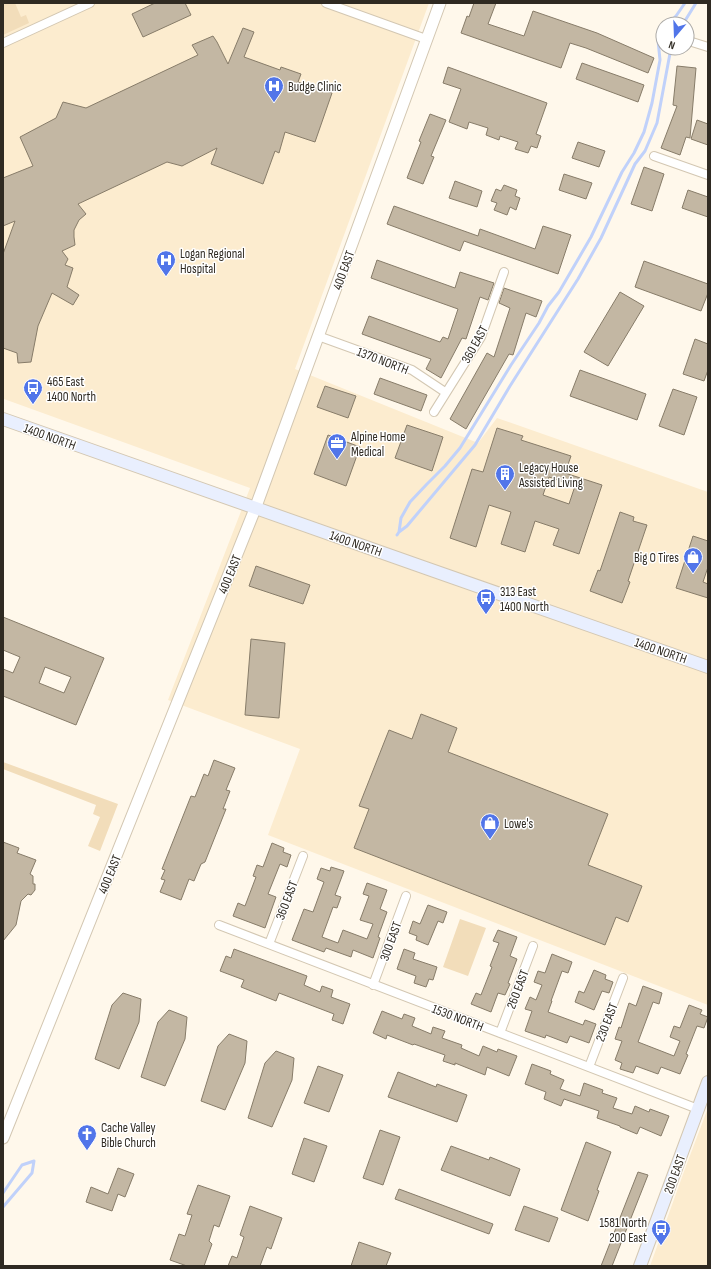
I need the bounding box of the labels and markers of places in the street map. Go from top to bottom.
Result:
hospital icon: Budge Clinic [263,75,285,103]
place label: Budge Clinic [288,79,342,95]
place label: Logan Regional Hospital [180,246,245,277]
hospital icon: Logan Regional Hospital [155,249,177,277]
place label: 465 East 1400 North [47,374,96,405]
bus stop icon: 465 East 1400 North [22,377,44,405]
place label: Alpine Home Medical [350,429,405,460]
office icon: Alpine Home Medical [326,432,348,460]
place label: Legacy House Assisted Living [518,460,583,491]
building icon: Legacy House Assisted Living [494,463,516,491]
shop icon: Big O Tires [682,546,704,574]
place label: Big O Tires [634,550,679,566]
place label: 313 East 1400 North [500,584,549,615]
bus stop icon: 313 East 1400 North [475,587,497,615]
shop icon: Lowe's [479,812,501,840]
place label: Lowe's [504,816,534,832]
place label: Cache Valley Bible Church [101,1120,156,1151]
church icon: Cache Valley Bible Church [76,1123,98,1151]
place label: 1581 North 200 East [599,1215,647,1246]
bus stop icon: 1581 North 200 East [650,1218,672,1246]

